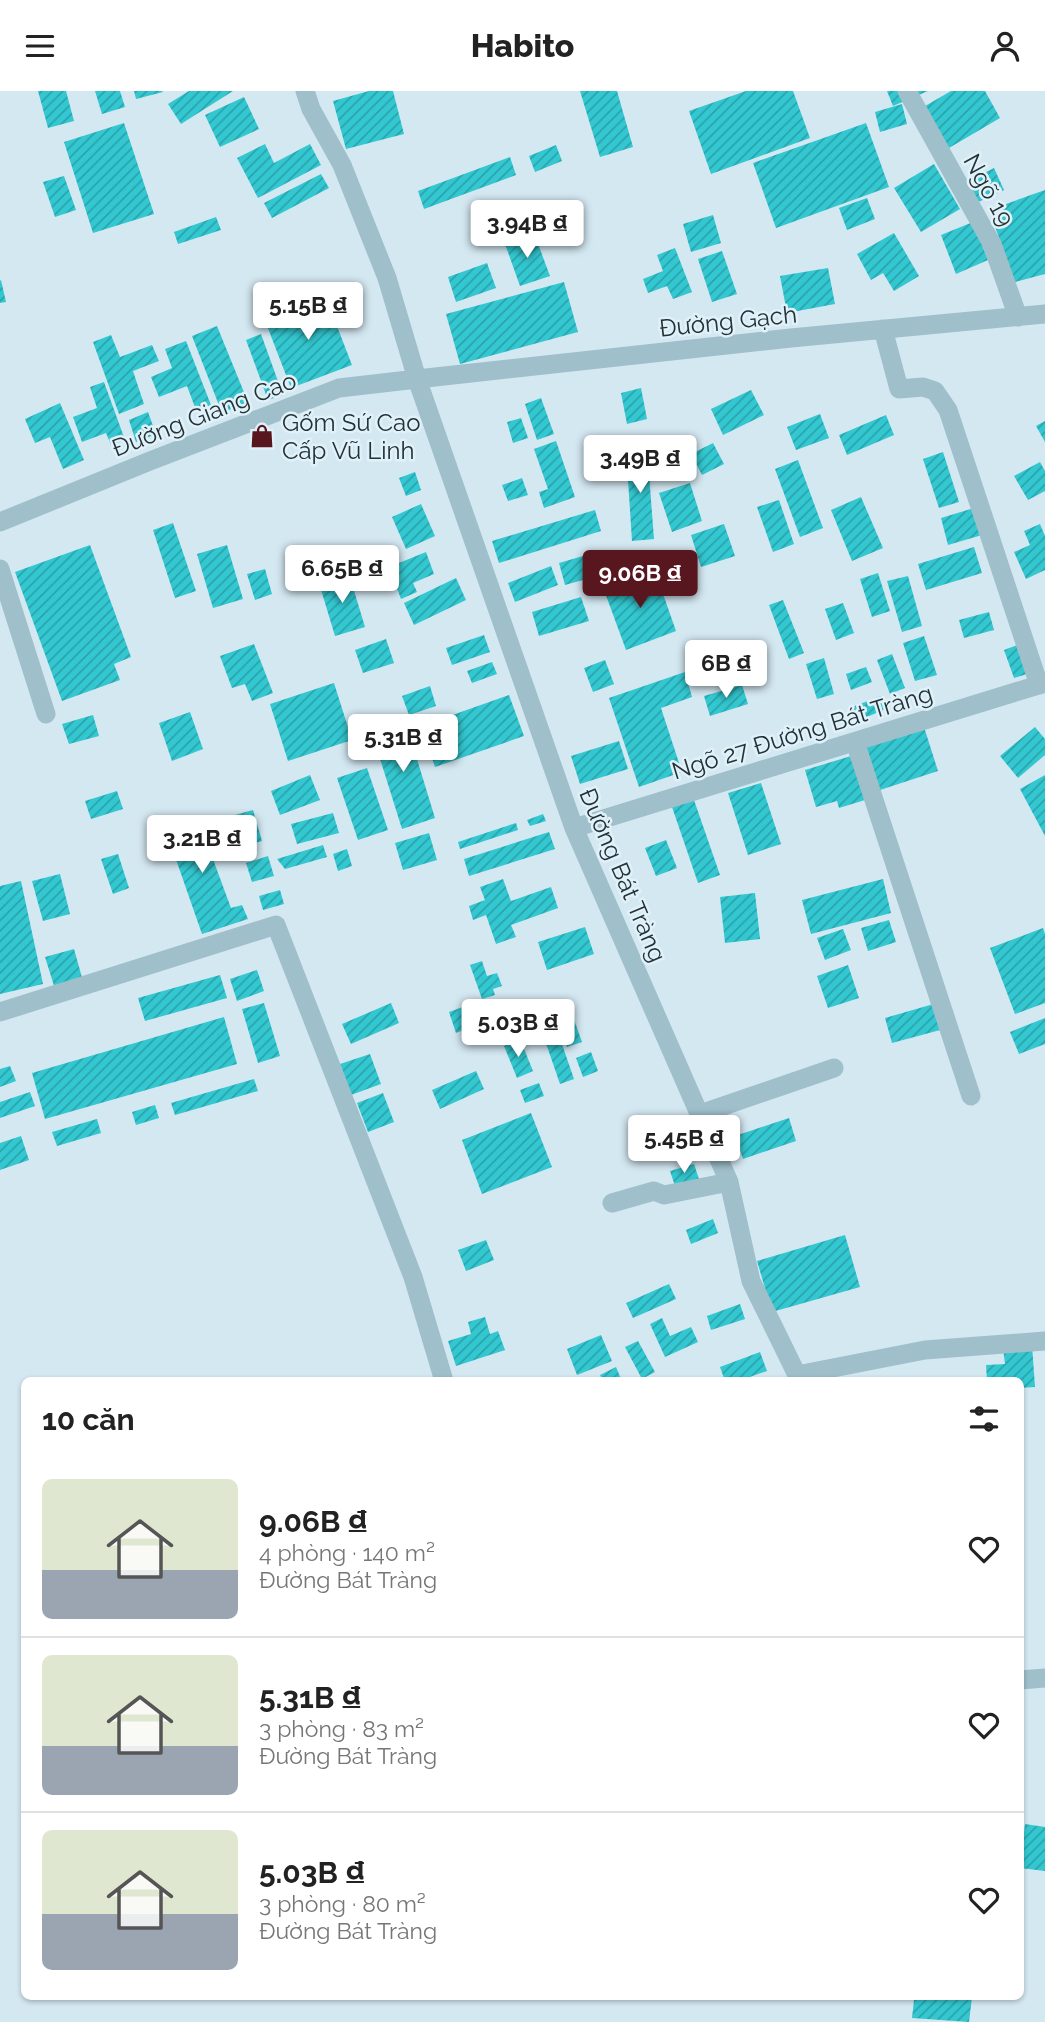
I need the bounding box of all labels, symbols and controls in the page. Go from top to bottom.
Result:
icon: menu [21,27,59,65]
text: Habito [471,27,574,64]
icon: person [986,27,1024,65]
street label: Ngõ 19 [957,149,1021,231]
pin: 3.94B ₫ [462,201,592,260]
text: 3.94B ₫ [487,209,567,236]
pin: 5.15B ₫ [243,282,373,342]
text: 5.15B ₫ [269,291,347,318]
street label: Đường Gạch [658,299,798,343]
street label: Đường Giang Cao [108,366,300,462]
place label: Gốm Sứ Cao Cấp Vũ Linh [282,408,420,465]
shop icon: Gốm Sứ Cao Cấp Vũ Linh [248,422,276,450]
pin: 3.49B ₫ [575,435,705,495]
text: 3.49B ₫ [600,444,680,471]
pin: 6.65B ₫ [277,545,407,605]
pin: 9.06B ₫ [575,551,705,610]
text: 6.65B ₫ [301,554,383,581]
text: 9.06B ₫ [599,559,681,586]
pin: 6B ₫ [685,641,767,700]
text: 6B ₫ [701,649,751,676]
street label: Ngõ 27 Đường Bát Tràng [668,679,936,785]
pin: 5.31B ₫ [338,715,468,774]
text: 5.31B ₫ [364,723,442,750]
street label: Đường Bát Tràng [573,784,673,966]
pin: 3.21B ₫ [137,815,267,875]
text: 3.21B ₫ [163,824,241,851]
pin: 5.03B ₫ [453,999,583,1059]
text: 5.03B ₫ [478,1008,558,1035]
pin: 5.45B ₫ [619,1115,749,1175]
text: 5.45B ₫ [644,1124,724,1151]
icon: filters [965,1400,1003,1438]
text: 10 căn [42,1402,135,1437]
text: 9.06B ₫ [259,1504,367,1539]
icon: home [98,1507,182,1591]
icon: heart [965,1530,1003,1568]
text: 4 phòng · 140 m² [259,1539,435,1566]
text: Đường Bát Tràng [259,1566,437,1593]
text: 5.31B ₫ [259,1680,361,1715]
icon: home [98,1683,182,1767]
icon: heart [965,1706,1003,1744]
text: 3 phòng · 83 m² [259,1715,424,1742]
text: Đường Bát Tràng [259,1742,437,1769]
text: 5.03B ₫ [259,1855,364,1890]
icon: home [98,1858,182,1942]
icon: heart [965,1881,1003,1919]
text: 3 phòng · 80 m² [259,1890,426,1917]
text: Đường Bát Tràng [259,1917,437,1944]

